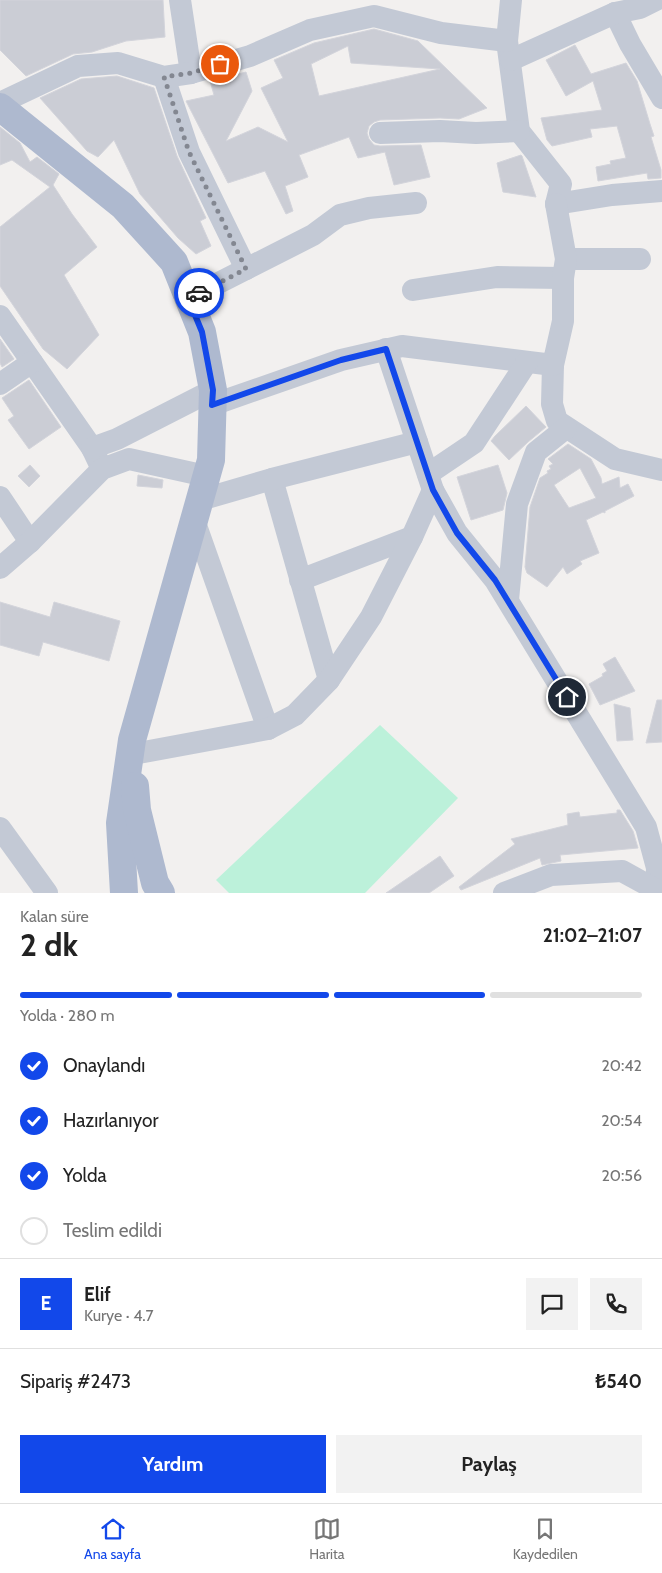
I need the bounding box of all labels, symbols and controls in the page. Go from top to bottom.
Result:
pin [199,43,241,85]
icon: bag [206,50,234,78]
courier [174,268,224,318]
icon: car [185,279,213,307]
pin [546,676,588,718]
icon: home [553,683,581,711]
text: Kalan süre [20,907,89,926]
text: 21:02–21:07 [543,924,642,947]
text: 2 dk [20,925,78,964]
text: Yolda · 280 m [20,1006,115,1025]
icon: check [20,1052,48,1080]
text: Onaylandı [63,1054,145,1077]
text: 20:42 [601,1056,642,1075]
icon: check [20,1107,48,1135]
text: Hazırlanıyor [63,1109,158,1132]
text: 20:54 [601,1111,642,1130]
icon: check [20,1162,48,1190]
text: Yolda [63,1164,107,1187]
text: 20:56 [601,1166,642,1185]
text: Teslim edildi [63,1219,162,1242]
button: chat [526,1278,578,1330]
button: phone [590,1278,642,1330]
text: Elif [84,1283,111,1306]
text: E [41,1292,51,1315]
text: Kurye · 4.7 [84,1306,154,1325]
text: Sipariş #2473 [20,1370,131,1393]
text: ₺540 [595,1370,642,1393]
button: Yardım [20,1435,326,1493]
button: Paylaş [336,1435,642,1493]
tab: Ana sayfa [84,1515,141,1563]
tab: Harita [309,1515,345,1563]
tab: Kaydedilen [513,1515,578,1563]

